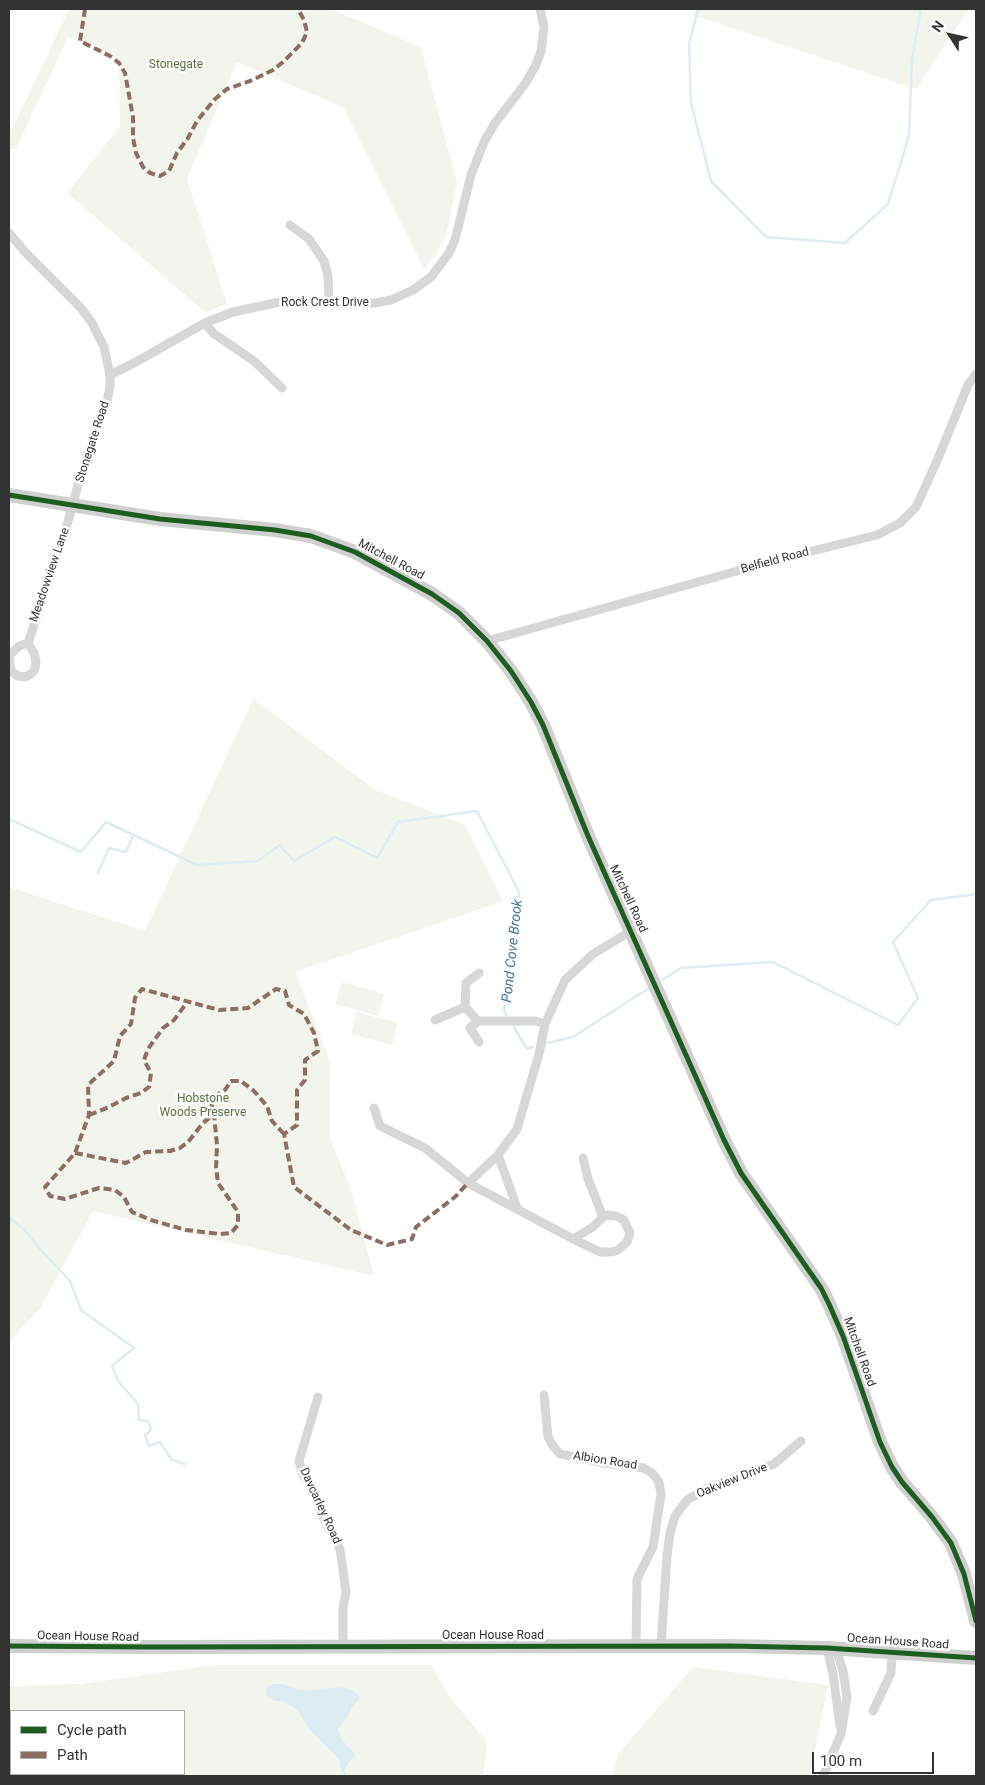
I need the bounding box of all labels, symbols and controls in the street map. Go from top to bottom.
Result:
north arrow [925,10,975,60]
text: N [928,18,947,35]
park label: Stonegate [149,58,203,72]
street label: Rock Crest Drive [281,296,369,310]
street label: Stonegate Road [73,399,113,485]
street label: Meadowview Lane [27,526,73,624]
street label: Mitchell Road [355,537,427,583]
street label: Belfield Road [739,545,811,577]
street label: Mitchell Road [606,863,650,935]
water label: Pond Cove Brook [499,899,527,1003]
park label: Hobstone Woods Preserve [160,1092,246,1120]
street label: Mitchell Road [840,1315,878,1389]
street label: Albion Road [572,1449,638,1473]
street label: Oakview Drive [695,1460,769,1502]
street label: Davcarley Road [296,1466,344,1546]
street label: Ocean House Road [37,1629,139,1645]
street label: Ocean House Road [442,1629,544,1643]
street label: Ocean House Road [847,1631,949,1653]
legend [10,1710,185,1775]
text: Cycle path [57,1721,127,1739]
scale bar [815,1742,938,1774]
text: Path [57,1746,88,1764]
text: 100 m [820,1752,862,1770]

